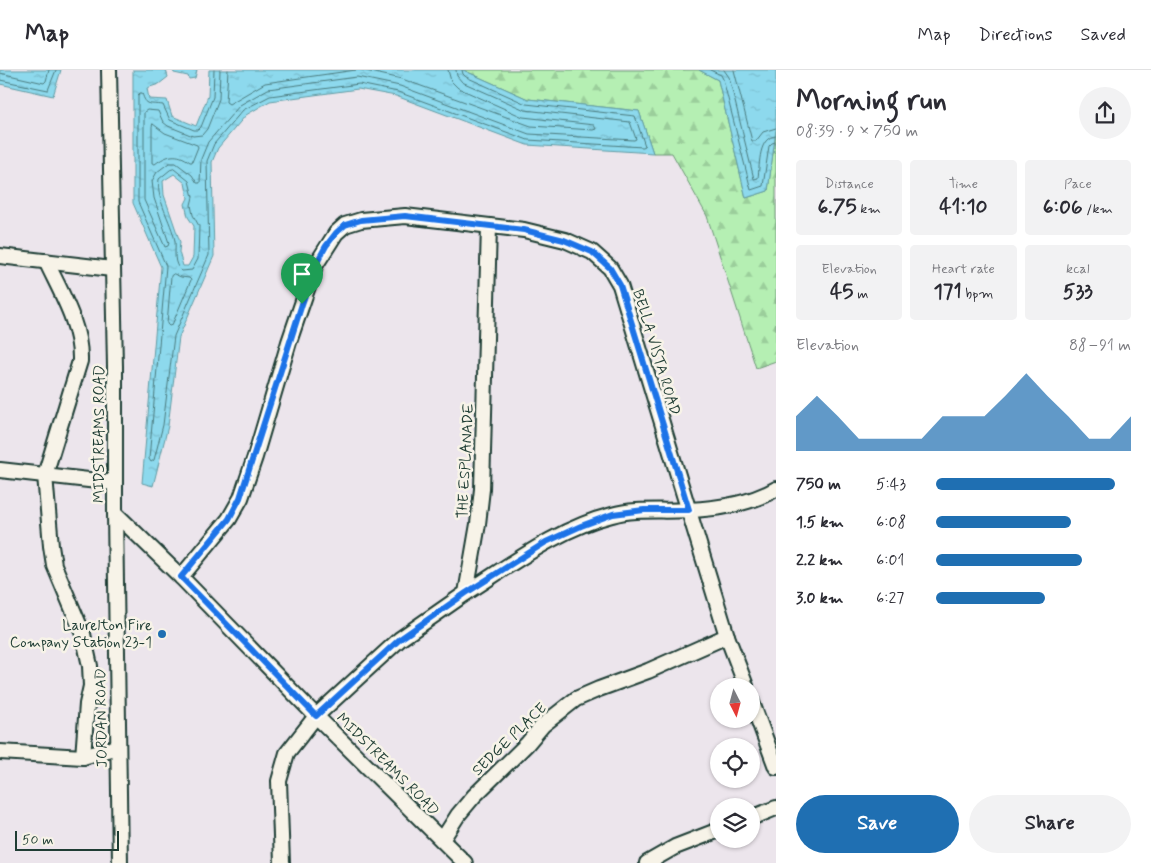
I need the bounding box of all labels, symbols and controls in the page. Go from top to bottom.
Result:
text: Map [25,19,69,50]
text: Map [918,23,951,47]
text: Directions [979,23,1053,47]
text: Saved [1081,23,1126,47]
text: Morning run [796,83,947,120]
button: share [1079,87,1131,139]
text: 08:39 · 9 × 750 m [796,121,918,142]
text: Distance [825,175,874,193]
text: Time [949,175,978,193]
text: Pace [1064,175,1092,193]
text: 6.75 [818,193,857,221]
text: 41:10 [939,193,988,221]
text: 6:06 [1043,193,1083,221]
text: km [857,200,881,218]
text: /km [1083,200,1113,218]
pin [281,253,323,304]
icon: arrive [288,260,316,288]
text: Elevation [822,260,877,278]
text: Heart rate [932,260,995,278]
text: kcal [1066,260,1090,278]
text: 45 [830,278,853,306]
text: 171 [933,278,962,306]
text: 533 [1063,278,1093,306]
text: m [853,285,868,303]
text: bpm [962,285,994,303]
street label: BELLA VISTA ROAD [627,287,685,418]
text: Elevation [796,335,859,356]
text: 88–91 m [1069,335,1131,356]
street label: MIDSTREAMS ROAD [90,365,110,503]
street label: THE ESPLANADE [453,403,479,519]
text: 750 m [796,474,841,495]
text: 5:43 [876,474,906,495]
text: 1.5 km [796,512,844,533]
text: 6:08 [876,512,906,533]
text: 2.2 km [796,550,843,571]
text: 6:01 [876,550,904,571]
text: 3.0 km [796,588,843,609]
text: 6:27 [876,588,904,609]
place label: Laurelton Fire Company Station 23-1 [10,616,152,653]
marker: Laurelton Fire Company Station 23-1 [156,628,168,640]
street label: JORDAN ROAD [91,668,113,768]
north arrow [710,678,760,728]
map controls [710,678,760,848]
street label: SEDGE PLACE [468,699,552,781]
street label: MIDSTREAMS ROAD [331,709,443,821]
button: locate [710,738,760,788]
button: Save [796,795,959,853]
button: Share [969,795,1131,853]
button: layers [710,798,760,848]
scale bar [15,828,119,851]
text: 50 m [22,831,53,849]

